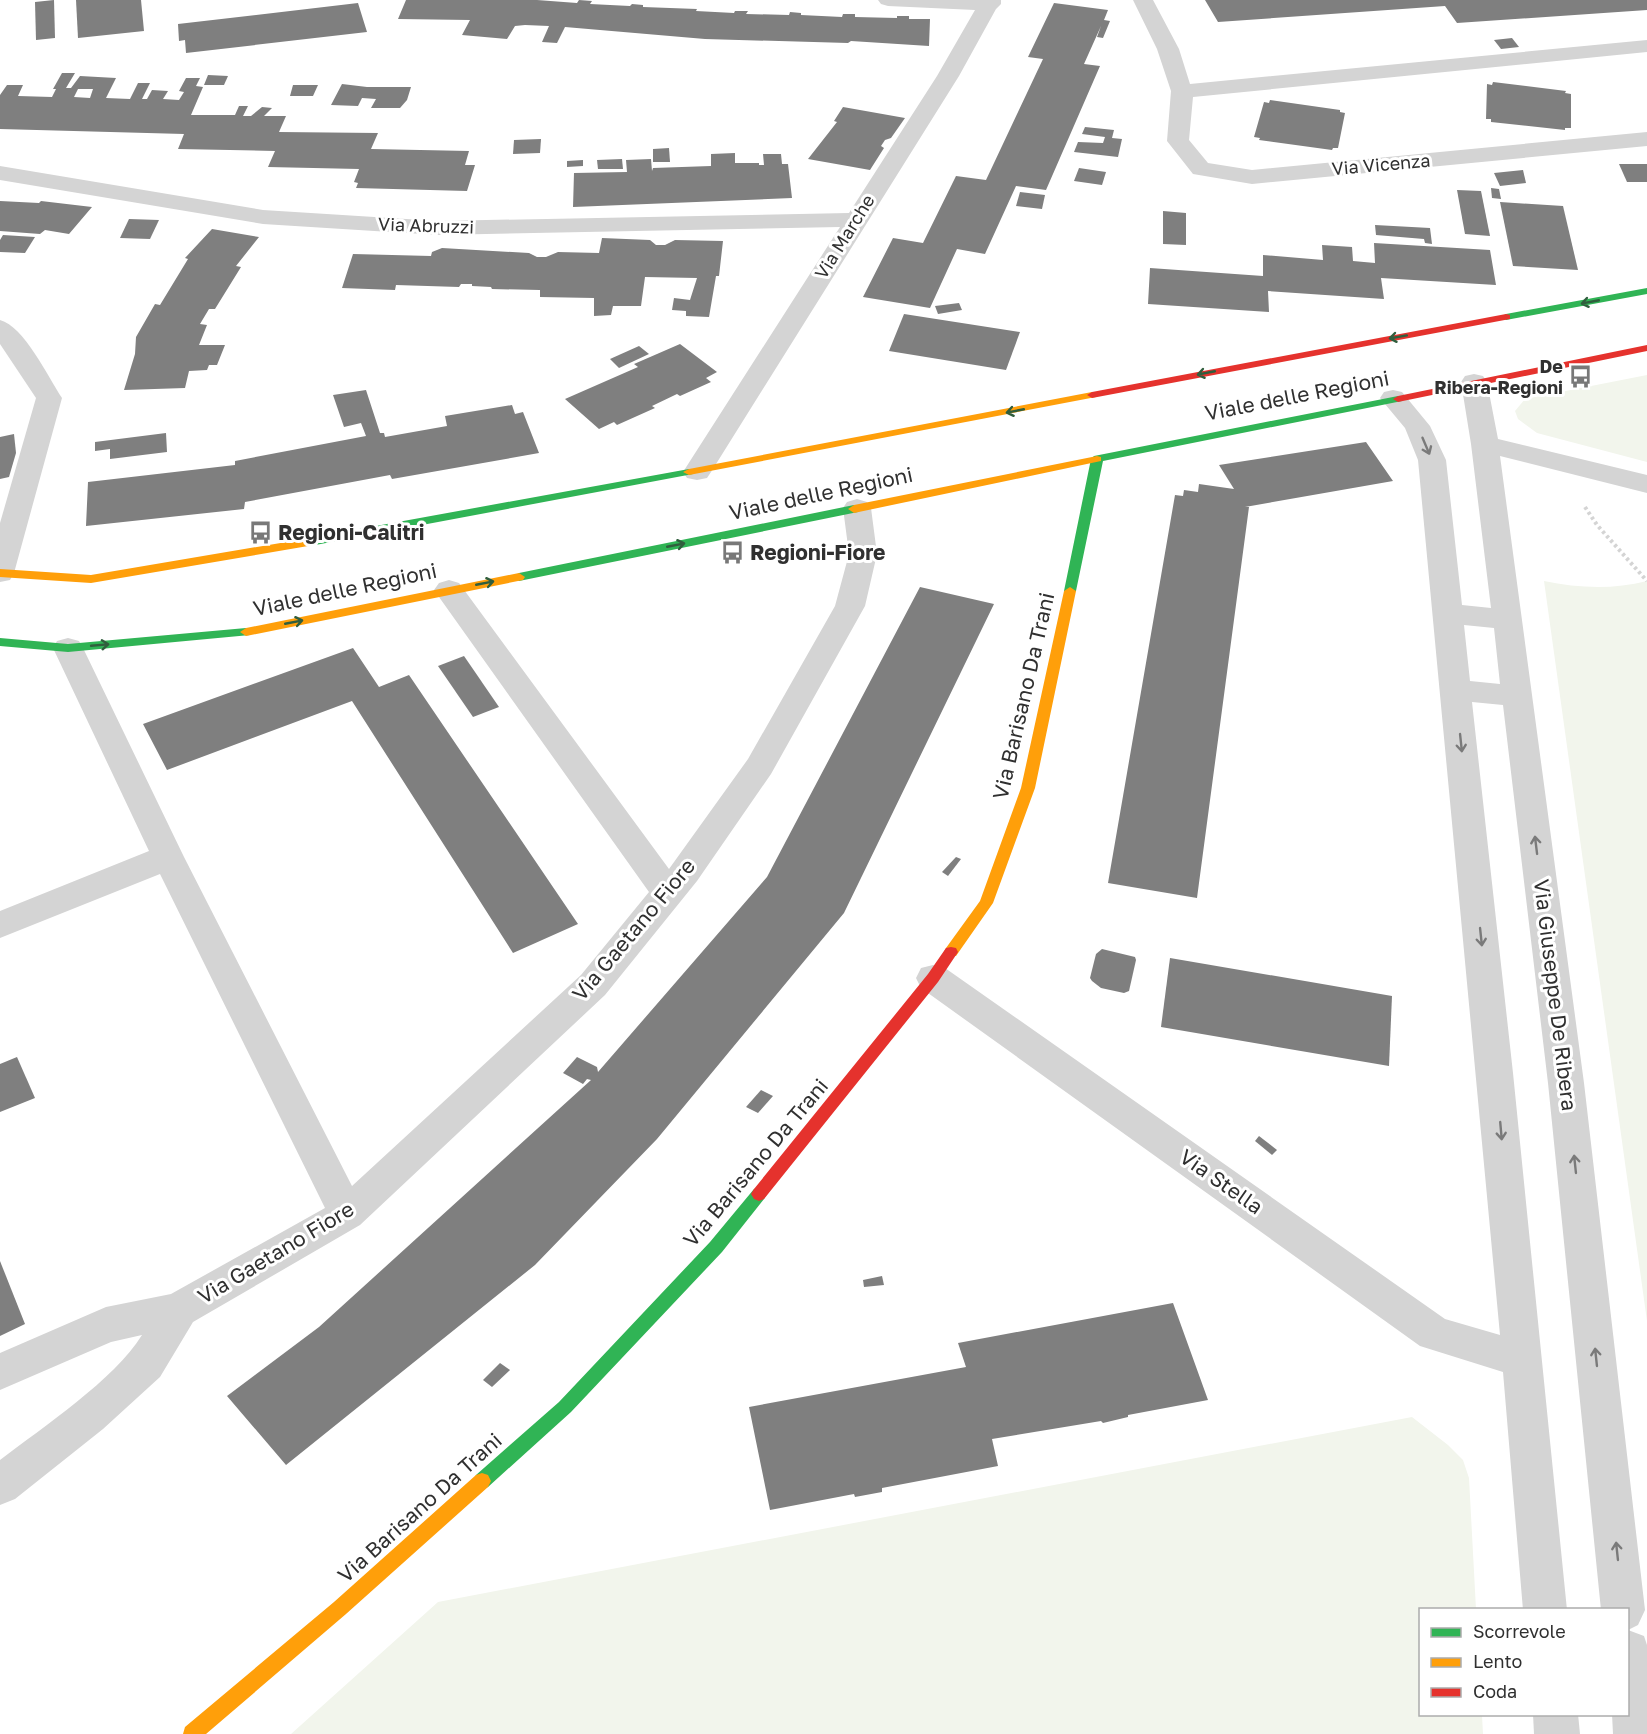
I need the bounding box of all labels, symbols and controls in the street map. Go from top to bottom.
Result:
street label: Via Vicenza [1331,149,1431,179]
street label: Via Marche [810,190,879,283]
street label: Via Abruzzi [378,212,474,238]
one-way arrow [1580,296,1600,307]
one-way arrow [1388,332,1408,343]
place label: De Ribera-Regioni [1434,355,1563,398]
street label: Viale delle Regioni [1202,364,1391,426]
bus stop icon: De Ribera-Regioni [1568,364,1594,390]
one-way arrow [1197,367,1216,379]
one-way arrow [1006,406,1025,417]
one-way arrow [1421,436,1432,455]
street label: Viale delle Regioni [727,461,915,525]
place label: Regioni-Calitri [278,519,425,545]
bus stop icon: Regioni-Calitri [247,520,273,546]
one-way arrow [666,539,685,550]
place label: Regioni-Fiore [750,539,886,565]
bus stop icon: Regioni-Fiore [719,540,745,566]
street label: Viale delle Regioni [251,557,439,621]
one-way arrow [474,577,494,588]
street label: Via Barisano Da Trani [987,590,1060,802]
one-way arrow [283,616,303,627]
one-way arrow [90,639,110,650]
one-way arrow [1456,733,1467,753]
one-way arrow [1531,836,1542,855]
street label: Via Gaetano Fiore [566,853,700,1006]
street label: Via Giuseppe De Ribera [1529,877,1583,1112]
one-way arrow [1476,927,1487,947]
street label: Via Barisano Da Trani [677,1073,833,1252]
one-way arrow [1496,1121,1507,1141]
street label: Via Stella [1175,1143,1268,1219]
one-way arrow [1569,1154,1580,1174]
street label: Via Gaetano Fiore [193,1195,358,1309]
one-way arrow [1590,1348,1601,1368]
street label: Via Barisano Da Trani [332,1427,507,1588]
one-way arrow [1611,1542,1622,1562]
legend [1419,1608,1629,1716]
text: Scorrevole [1473,1620,1566,1642]
text: Lento [1473,1650,1522,1672]
text: Coda [1473,1680,1517,1702]

